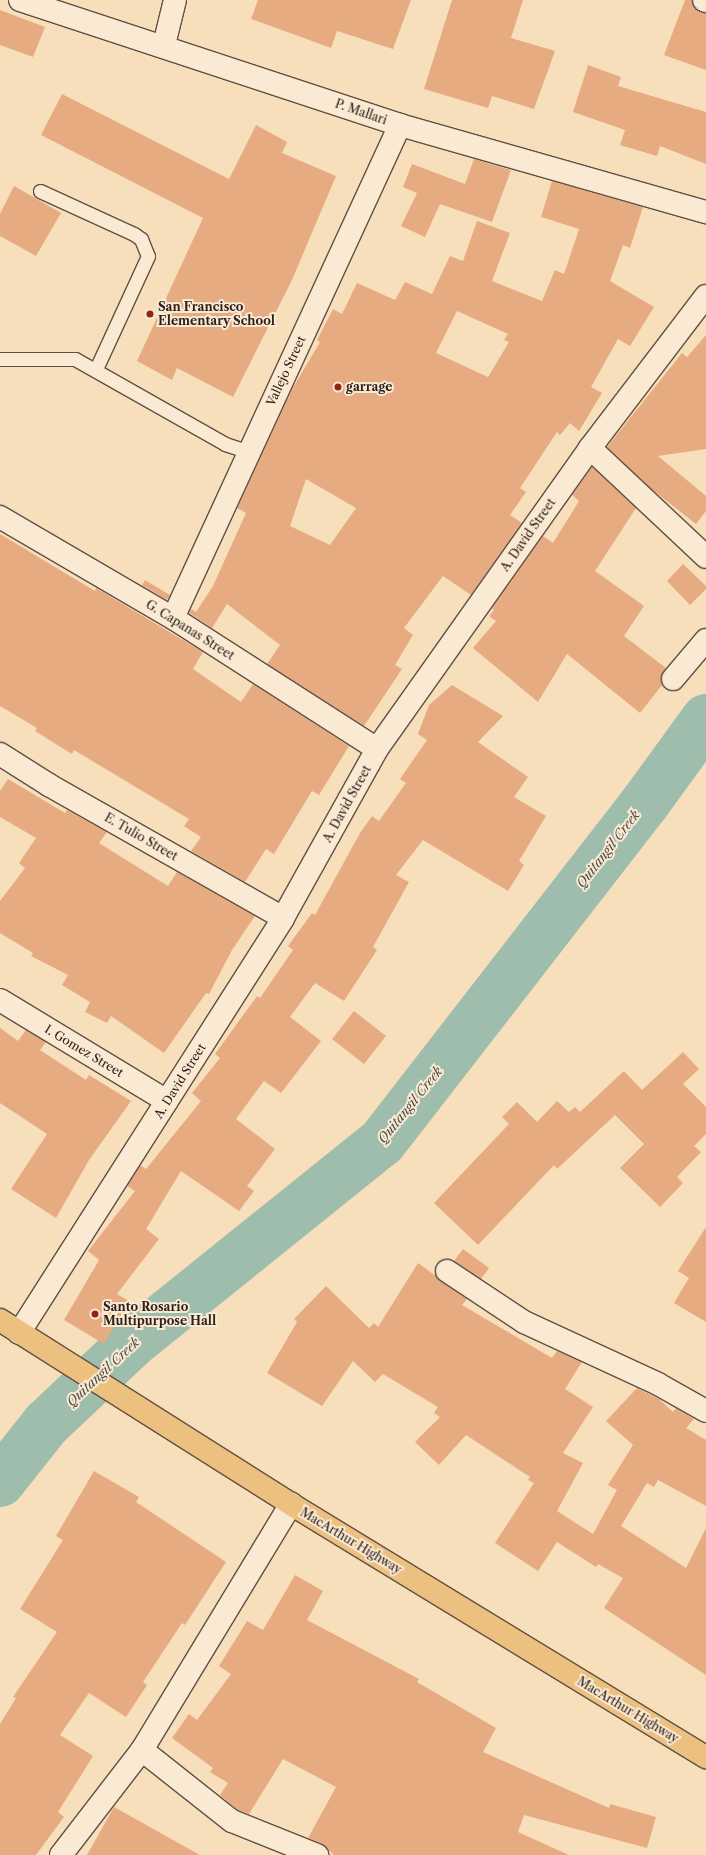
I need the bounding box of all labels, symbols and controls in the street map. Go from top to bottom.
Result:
street label: P. Mallari [333,96,389,128]
place label: San Francisco Elementary School [158,300,275,328]
marker: San Francisco Elementary School [145,309,155,319]
street label: Vallejo Street [263,334,309,408]
place label: garrage [346,380,392,394]
marker: garrage [333,382,343,392]
street label: A. David Street [498,496,558,574]
street label: G. Capanas Street [143,597,237,663]
street label: A. David Street [320,763,374,845]
water label: Quitangil Creek [573,807,643,891]
street label: E. Tulio Street [102,810,180,864]
street label: I. Gomez Street [42,1022,126,1080]
street label: A. David Street [151,1041,209,1121]
water label: Quitangil Creek [374,1064,446,1146]
place label: Santo Rosario Multipurpose Hall [103,1300,216,1328]
marker: Santo Rosario Multipurpose Hall [90,1309,100,1319]
water label: Quitangil Creek [63,1334,143,1410]
street label: MacArthur Highway [298,1505,404,1577]
street label: MacArthur Highway [575,1674,681,1746]

